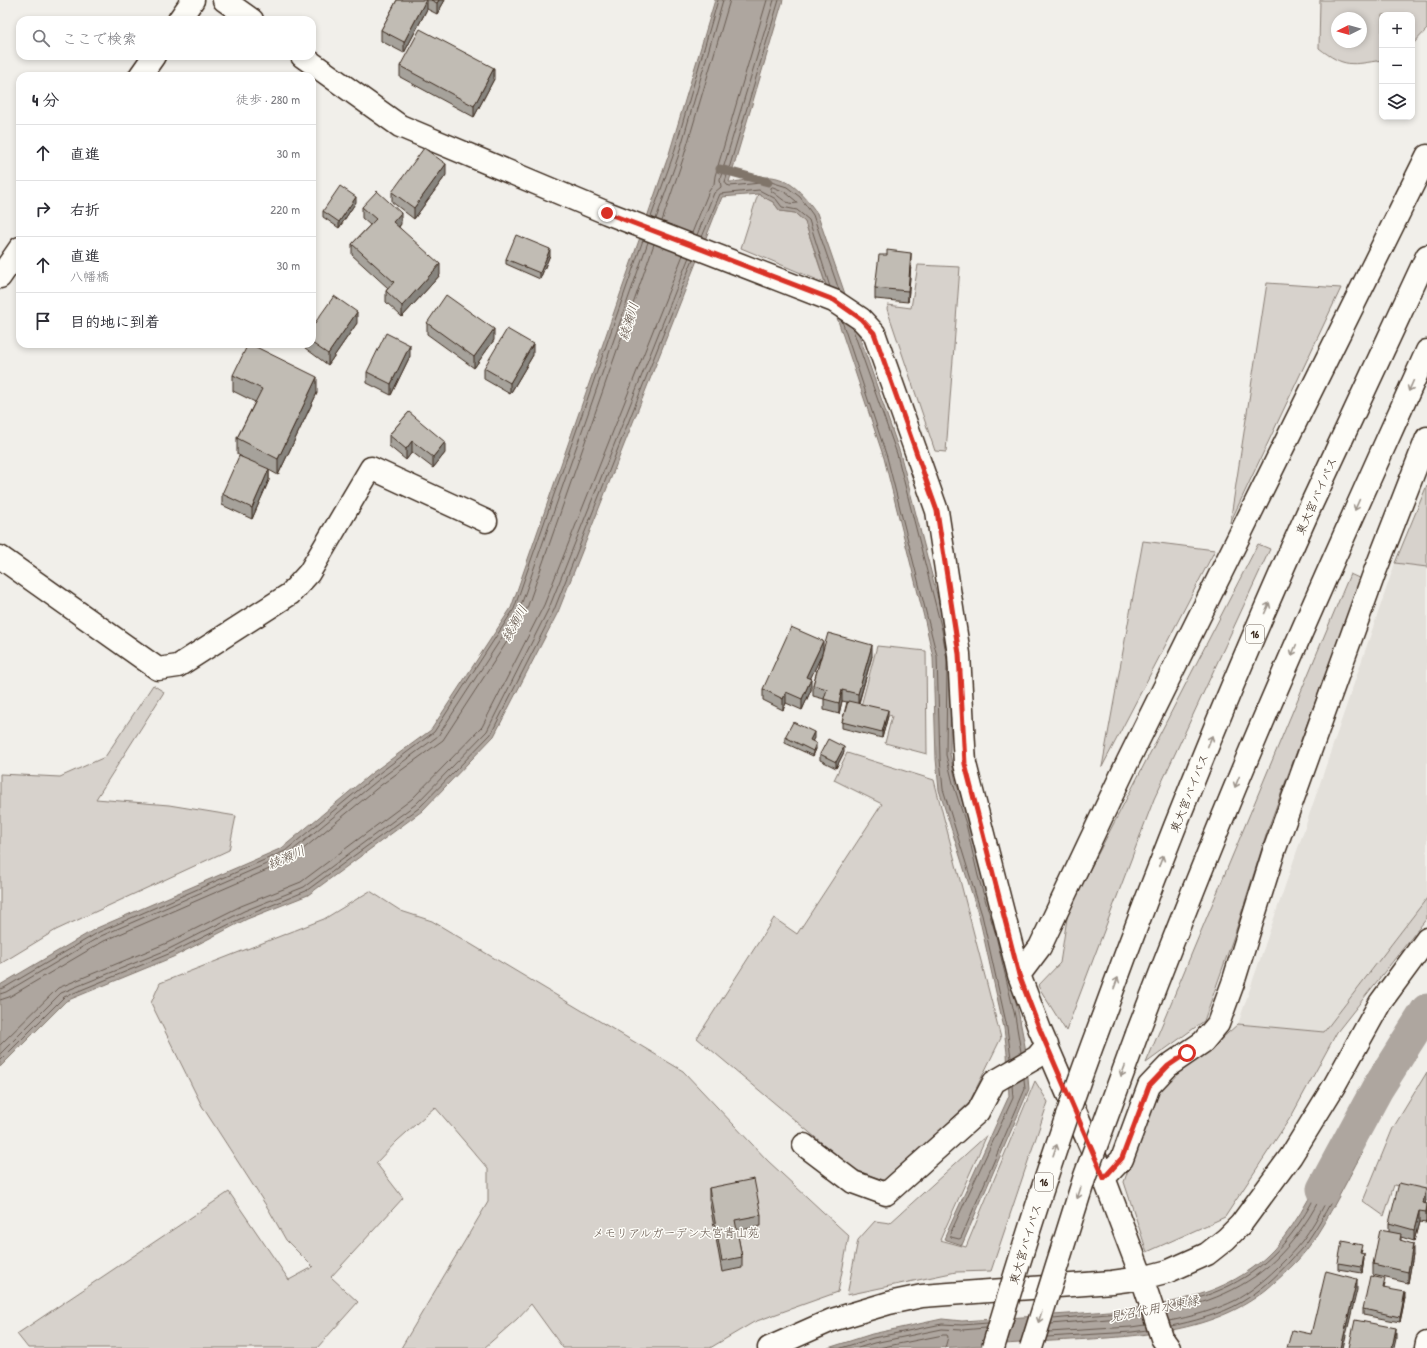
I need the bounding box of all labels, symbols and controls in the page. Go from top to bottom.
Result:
north arrow [1331,12,1367,48]
map controls [1379,12,1415,120]
button: + [1379,12,1415,48]
search box [16,16,316,60]
icon: search [30,27,52,49]
text: ここで検索 [62,28,137,49]
button: − [1379,48,1415,84]
button: layers [1379,84,1415,120]
text: 4 分 [32,88,59,111]
text: 徒歩 · 280 m [236,90,300,108]
icon: ahead [32,142,54,164]
text: 直進 [70,143,100,164]
text: 30 m [277,144,300,162]
icon: right [32,198,54,220]
text: 右折 [70,199,100,220]
text: 220 m [270,200,300,218]
route end [598,204,616,222]
text: 直進 [70,245,100,266]
icon: ahead [32,254,54,276]
text: 30 m [277,256,300,274]
text: 八幡橋 [70,267,109,285]
water label: 綾瀬川 [614,300,642,342]
icon: arrive [32,310,54,332]
text: 目的地に到着 [70,311,160,332]
one-way arrow [1407,380,1414,392]
street label: 東大宮バイパス [1291,454,1341,538]
one-way arrow [1353,499,1361,511]
water label: 綾瀬川 [497,602,531,644]
one-way arrow [1263,602,1271,614]
road number: 16 [1246,625,1264,643]
one-way arrow [1290,643,1297,655]
one-way arrow [1207,735,1214,747]
street label: 東大宮バイパス [1165,751,1213,835]
one-way arrow [1233,775,1240,787]
water label: 綾瀬川 [265,841,307,873]
one-way arrow [1158,855,1166,867]
one-way arrow [1112,977,1120,989]
route start [1178,1044,1196,1062]
one-way arrow [1118,1064,1126,1076]
one-way arrow [1052,1144,1059,1157]
road number: 16 [1035,1173,1053,1191]
one-way arrow [1075,1186,1082,1199]
street label: 東大宮バイパス [1005,1201,1045,1287]
park label: メモリアルガーデン大宮青山苑 [592,1224,760,1241]
water label: 見沼代用水東縁 [1108,1290,1201,1326]
one-way arrow [1036,1311,1043,1324]

